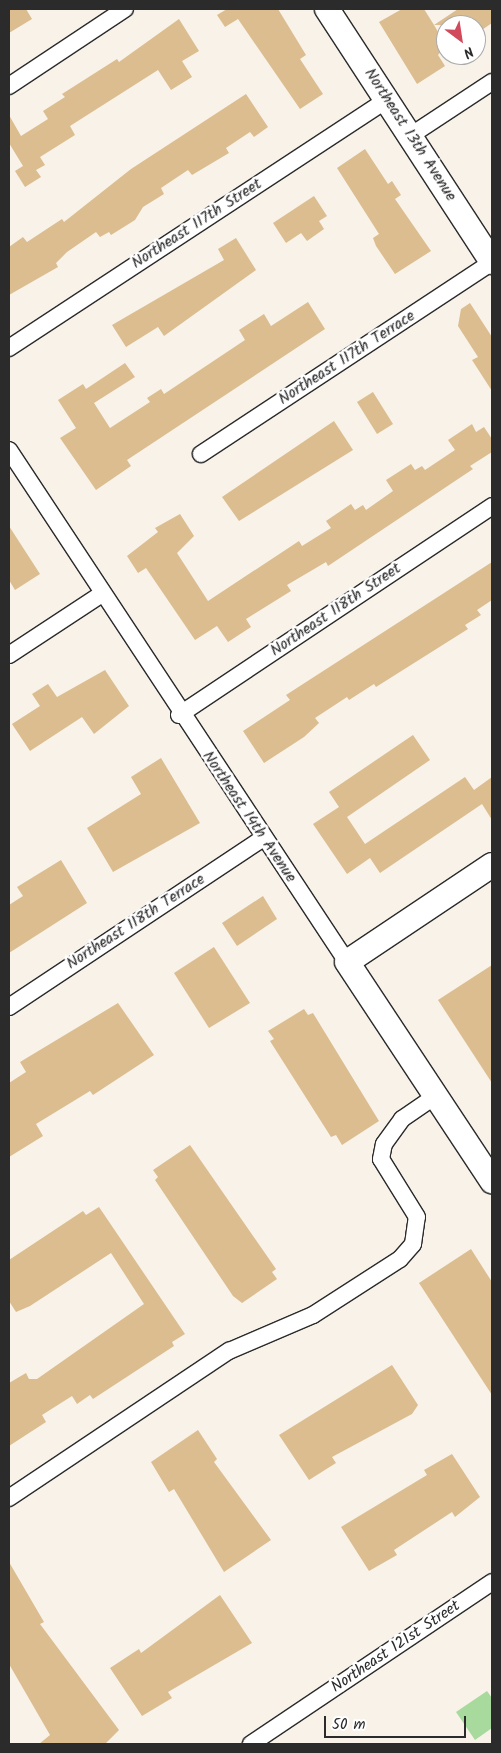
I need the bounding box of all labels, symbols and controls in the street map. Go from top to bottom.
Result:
north arrow [436,15,486,65]
text: N [459,40,478,64]
street label: Northeast 13th Avenue [360,65,460,205]
street label: Northeast 117th Street [128,175,266,273]
street label: Northeast 117th Terrace [275,307,419,409]
street label: Northeast 118th Street [267,559,405,661]
street label: Northeast 14th Avenue [198,748,300,886]
street label: Northeast 118th Terrace [63,870,209,974]
street label: Northeast 121st Street [328,1597,464,1697]
scale bar [326,1706,468,1738]
text: 50 m [332,1713,366,1737]

